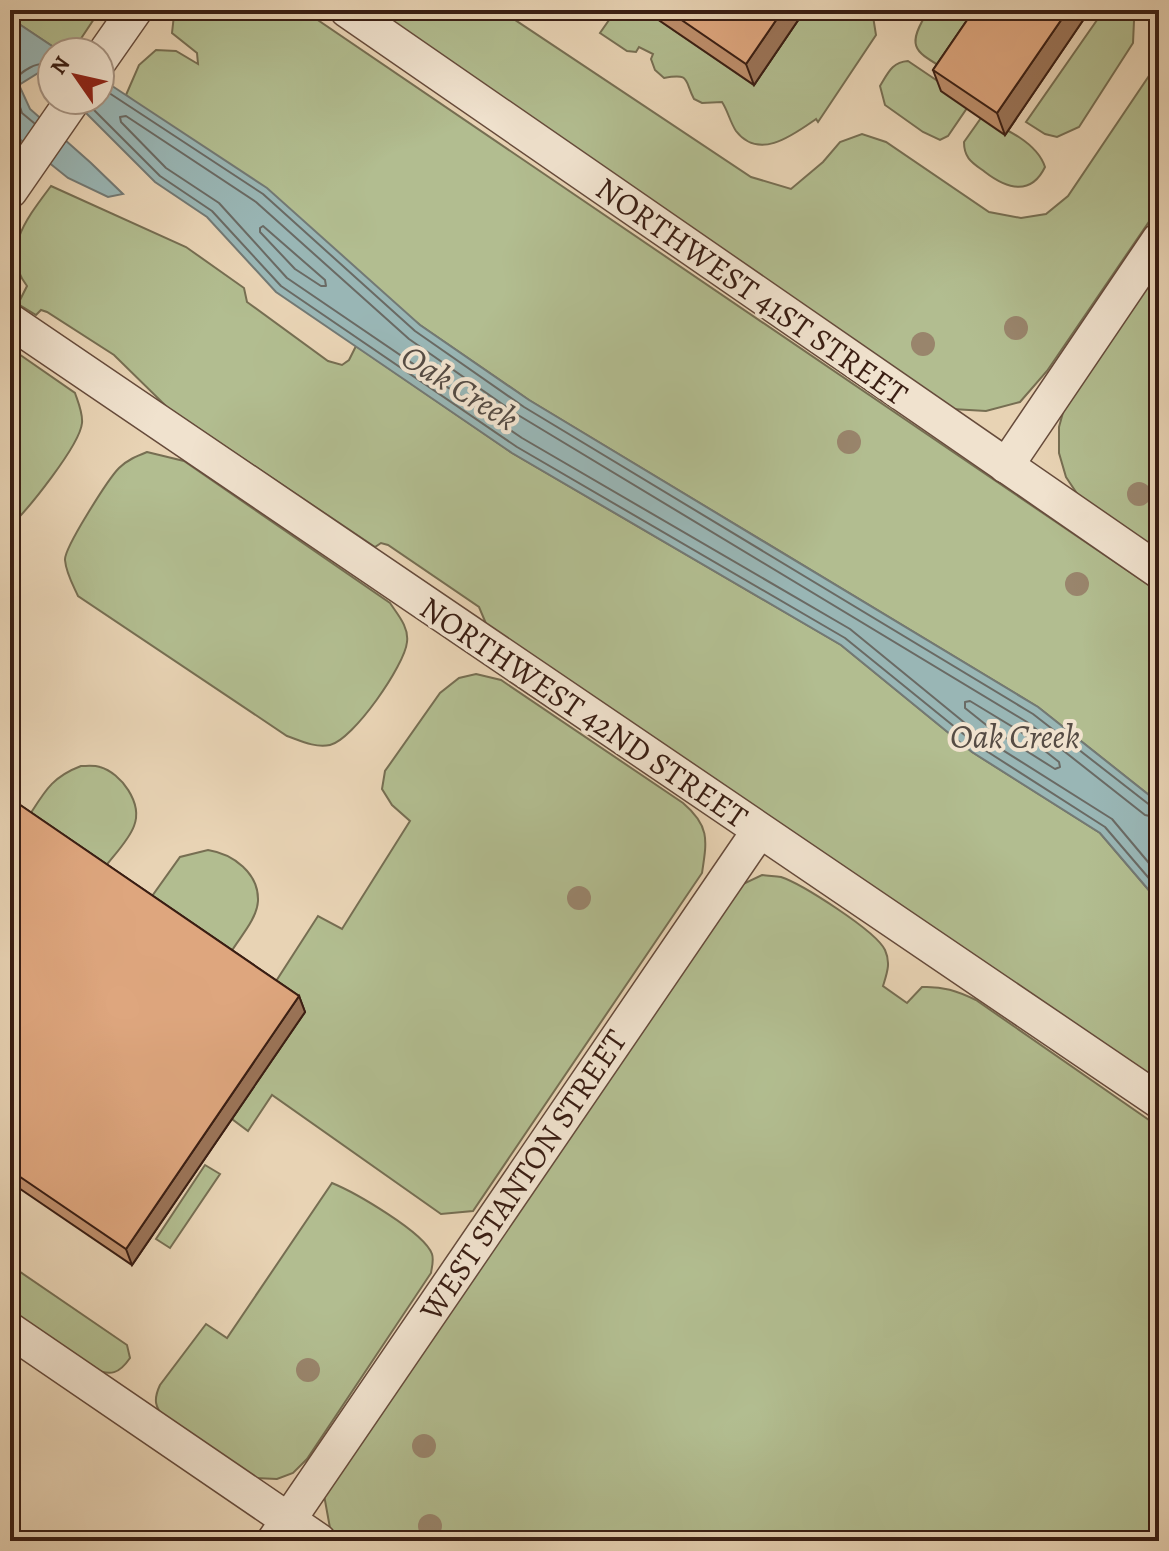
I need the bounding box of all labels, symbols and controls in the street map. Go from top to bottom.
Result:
north arrow [36,36,116,116]
text: N [43,50,77,80]
street label: NORTHWEST 41ST STREET [587,166,917,416]
water label: Oak Creek [392,333,527,442]
street label: NORTHWEST 42ND STREET [411,586,757,839]
water label: Oak Creek [950,713,1080,760]
street label: WEST STANTON STREET [409,1020,637,1330]

